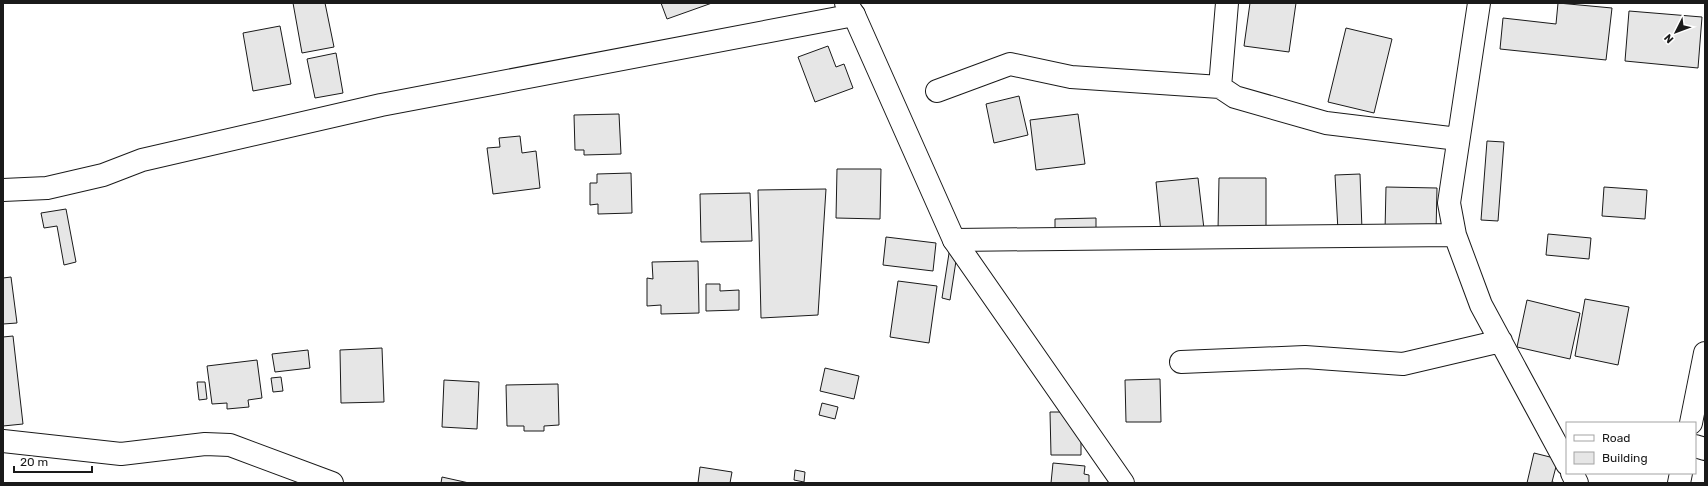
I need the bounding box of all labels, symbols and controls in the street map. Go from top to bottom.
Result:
north arrow [1656,12,1696,52]
text: N [1661,31,1676,46]
legend [1566,422,1696,474]
text: Road [1602,431,1630,445]
scale bar [14,448,92,474]
text: Building [1602,451,1648,465]
text: 20 m [20,455,48,469]

